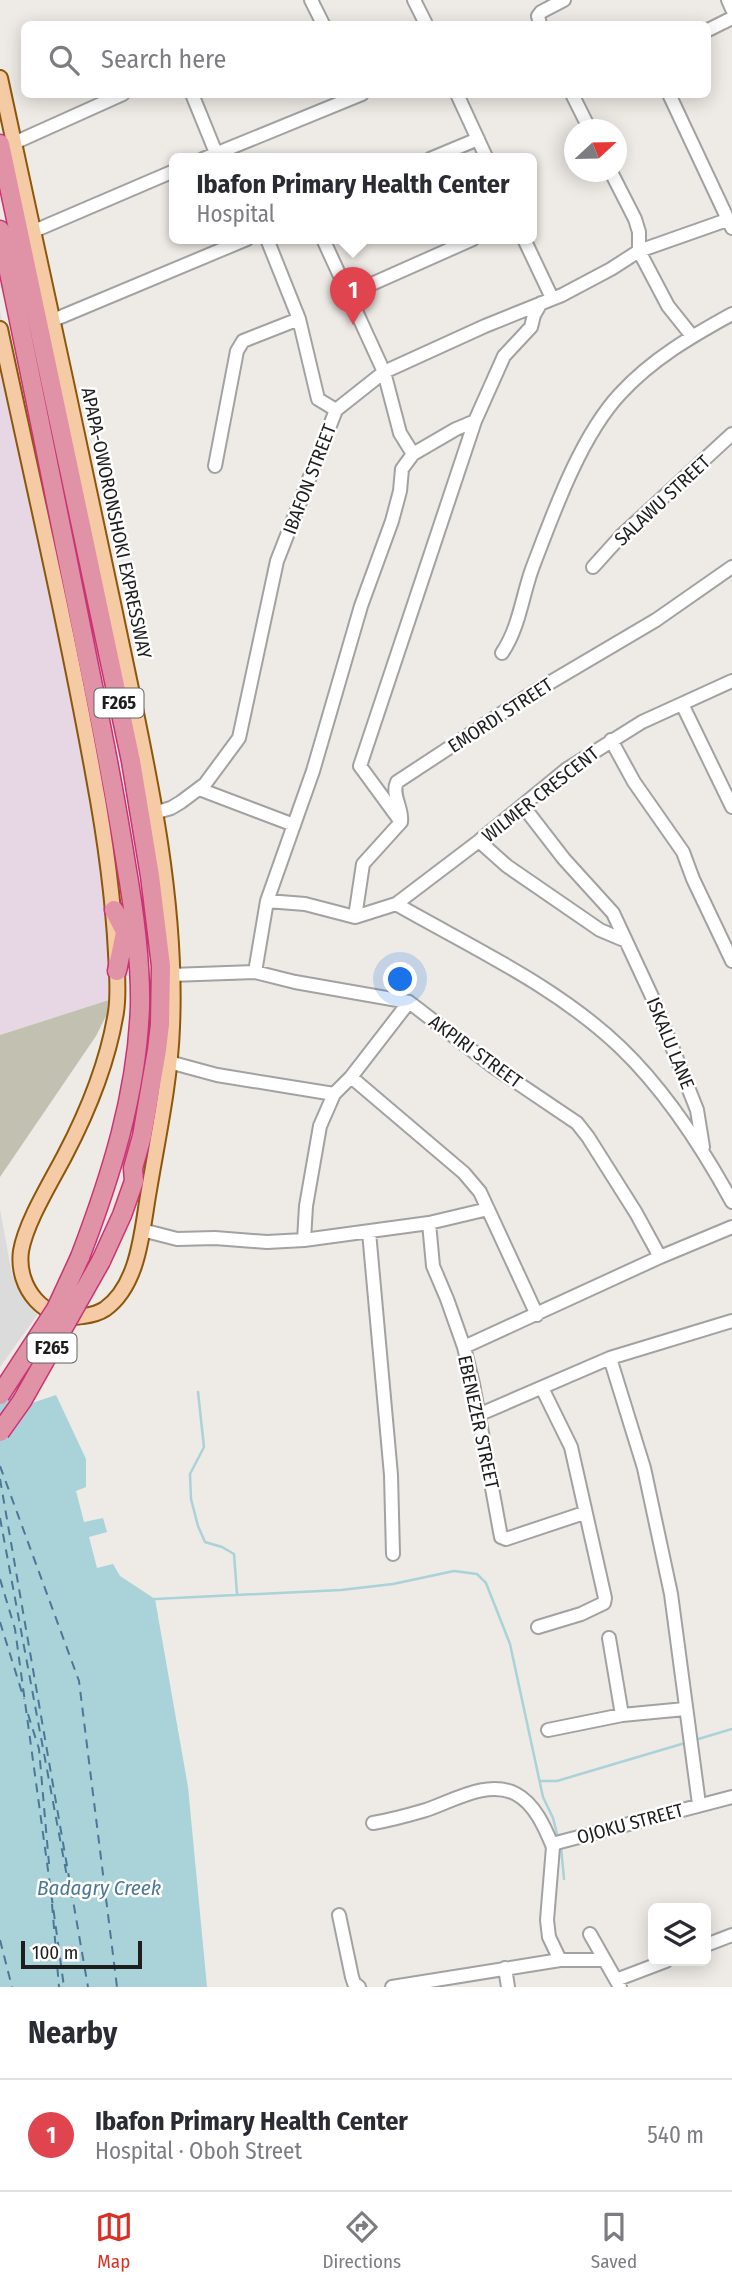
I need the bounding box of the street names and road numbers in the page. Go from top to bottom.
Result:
street label: APAPA-OWORONSHOKI EXPRESSWAY [76,385,157,661]
street label: IBAFON STREET [278,421,341,537]
street label: SALAWU STREET [610,450,715,551]
street label: EMORDI STREET [444,673,557,758]
road number: F265 [94,688,144,718]
street label: WILMER CRESCENT [477,742,603,847]
street label: ISKALU LANE [642,994,699,1093]
street label: AKPIRI STREET [425,1010,527,1093]
road number: F265 [28,1334,76,1363]
street label: EBENEZER STREET [453,1353,504,1491]
street label: OJOKU STREET [574,1798,686,1849]

